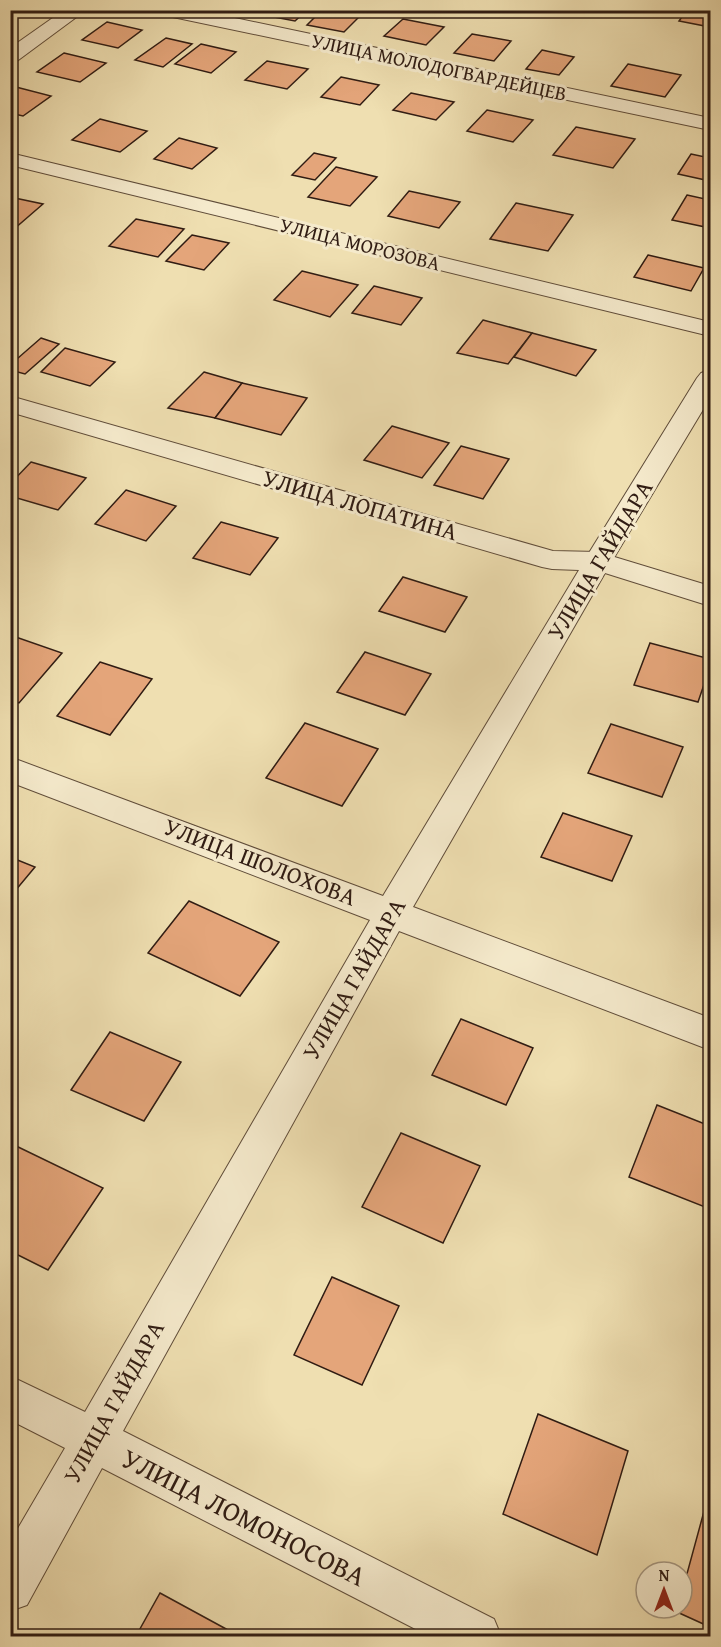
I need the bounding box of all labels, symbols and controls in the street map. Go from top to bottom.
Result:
street label: УЛИЦА МОЛОДОГВАРДЕЙЦЕВ [309,25,569,108]
street label: УЛИЦА МОРОЗОВА [277,210,443,277]
street label: УЛИЦА ЛОПАТИНА [259,460,462,549]
street label: УЛИЦА ГАЙДАРА [538,473,661,646]
street label: УЛИЦА ШОЛОХОВА [159,809,362,914]
street label: УЛИЦА ГАЙДАРА [293,891,414,1066]
street label: УЛИЦА ГАЙДАРА [54,1314,173,1489]
street label: УЛИЦА ЛОМОНОСОВА [115,1437,374,1596]
north arrow [634,1560,694,1620]
text: N [659,1563,670,1587]

